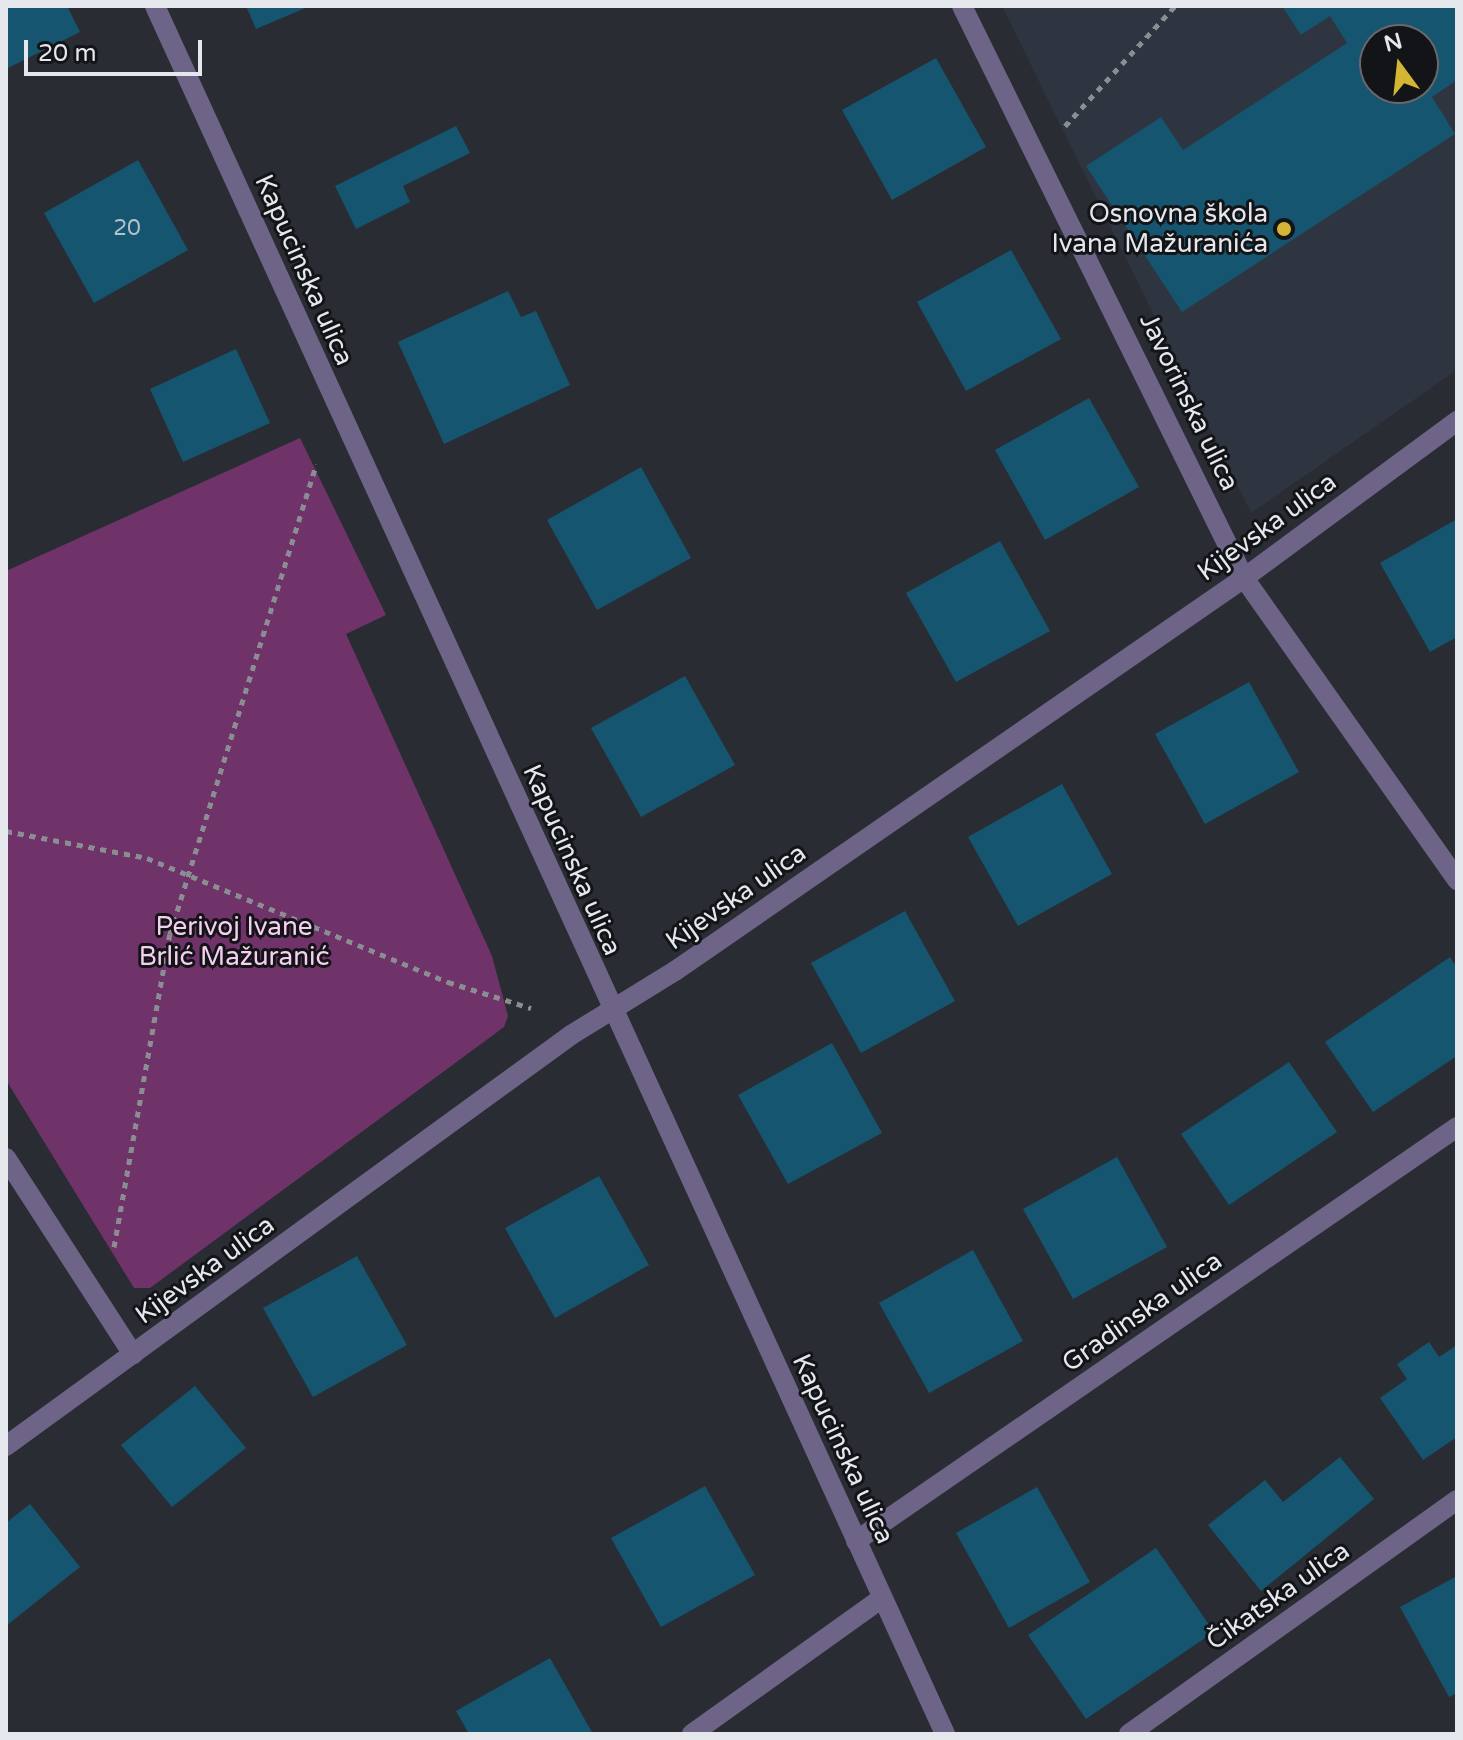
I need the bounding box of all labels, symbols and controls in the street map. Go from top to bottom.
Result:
scale bar [28,24,206,74]
north arrow [1359,24,1439,104]
text: N [1381,28,1405,58]
text: 20 m [38,39,96,68]
street label: Kapucinska ulica [248,170,360,370]
place label: Osnovna škola Ivana Mažuranića [1052,198,1268,260]
house number: 20 [113,216,141,242]
marker: Osnovna škola Ivana Mažuranića [1275,220,1293,238]
street label: Javorinska ulica [1133,308,1245,496]
street label: Kijevska ulica [1192,466,1342,588]
street label: Kapucinska ulica [516,760,628,960]
street label: Kijevska ulica [660,837,812,957]
park label: Perivoj Ivane Brlić Mažuranić [139,911,329,972]
street label: Kijevska ulica [130,1209,280,1331]
street label: Gradinska ulica [1056,1245,1228,1379]
street label: Kapucinska ulica [785,1349,901,1549]
street label: Čikatska ulica [1200,1535,1356,1657]

